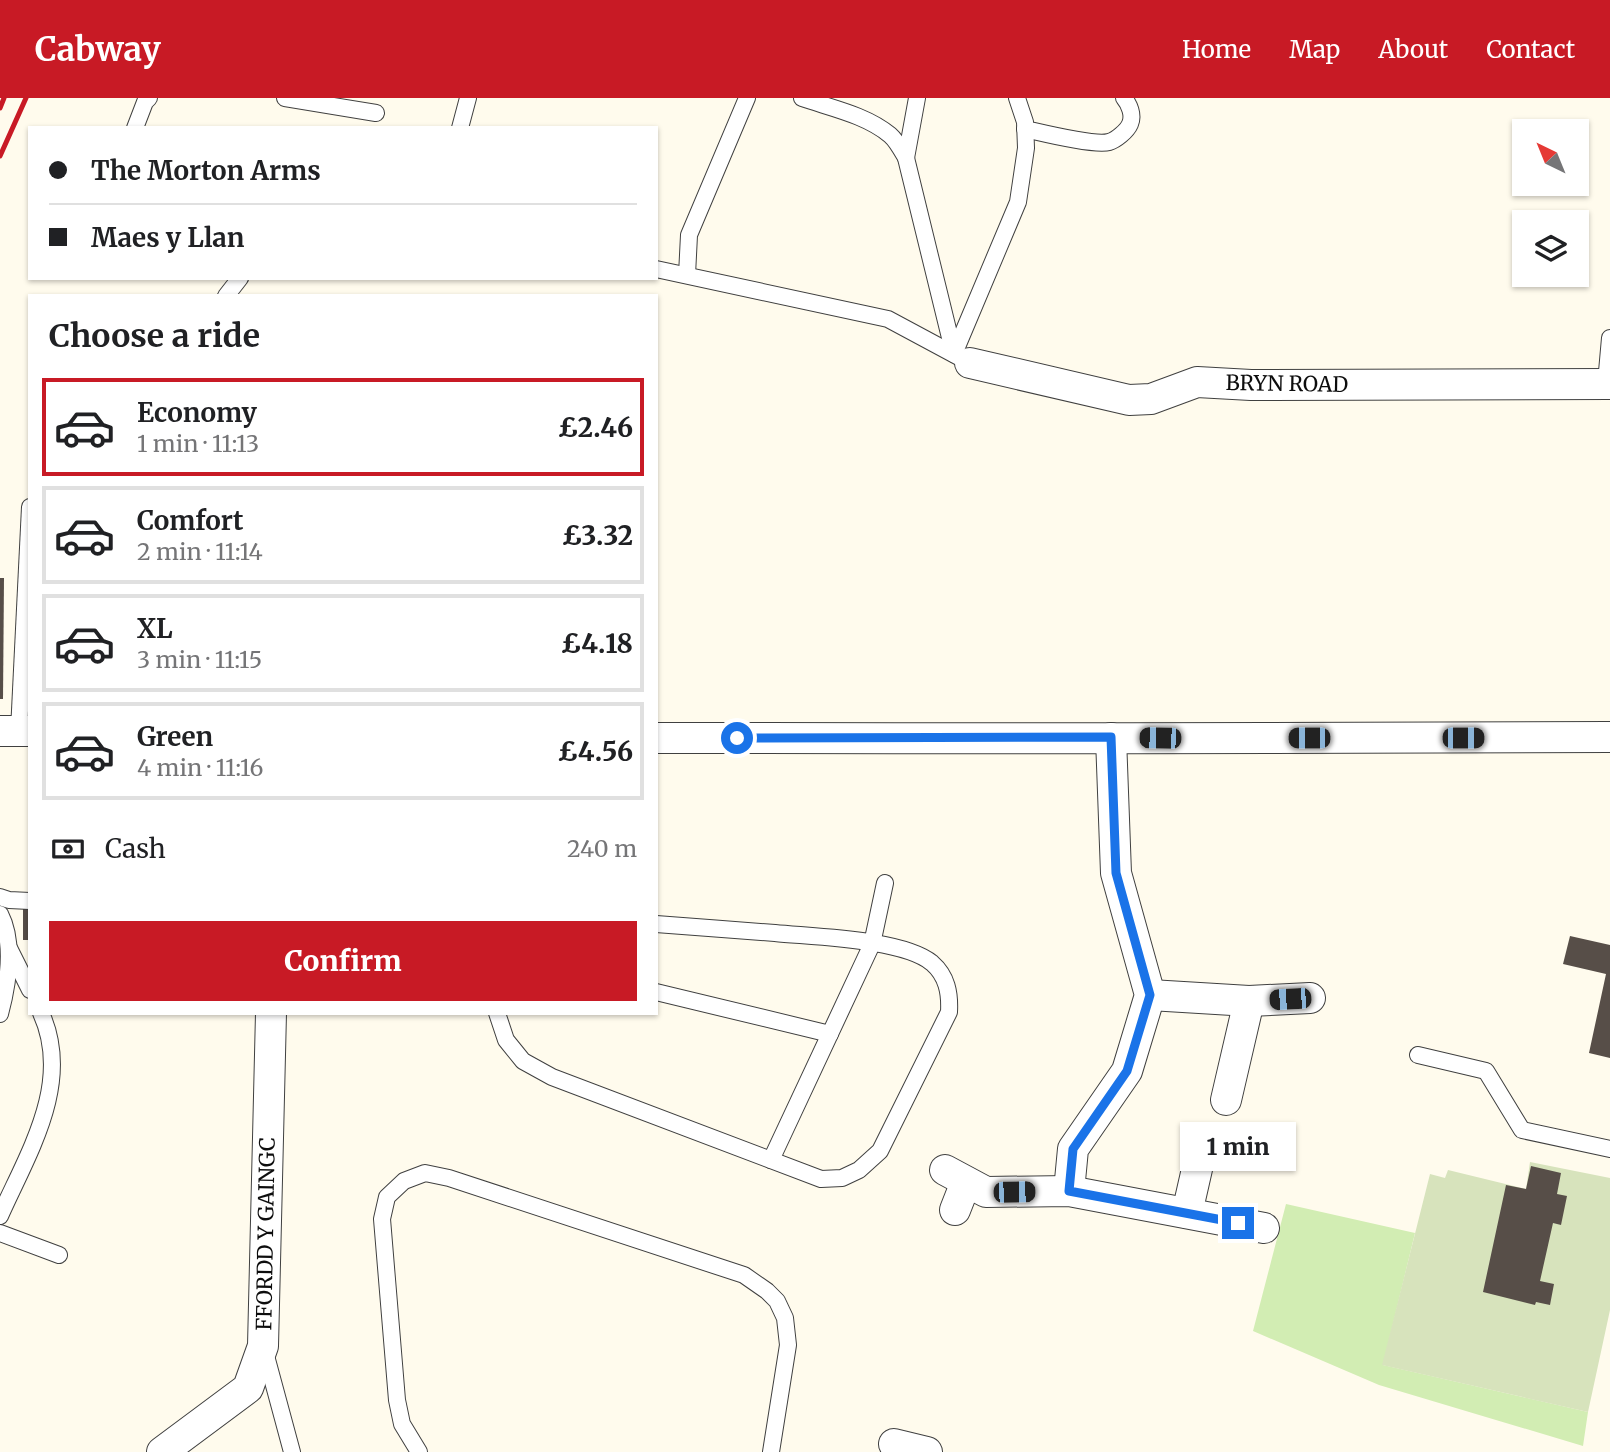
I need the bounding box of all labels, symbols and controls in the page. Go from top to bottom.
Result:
text: Cabway [35,29,161,70]
text: Home [1182,34,1251,65]
text: Map [1289,34,1340,65]
text: About [1378,34,1448,65]
text: Contact [1486,34,1575,65]
north arrow [1512,119,1589,196]
map controls [1512,119,1589,287]
text: The Morton Arms [91,154,321,187]
button: layers [1512,210,1589,287]
text: Maes y Llan [91,221,244,254]
text: Choose a ride [49,316,260,356]
street label: BRYN ROAD [1226,369,1349,398]
icon: car [53,396,116,459]
text: Economy [137,396,257,429]
text: £2.46 [558,411,633,444]
text: 1 min · 11:13 [137,429,259,458]
icon: car [53,504,116,567]
text: Comfort [137,504,243,537]
text: £3.32 [562,519,633,552]
text: 2 min · 11:14 [137,537,263,566]
icon: car [53,612,116,675]
text: XL [137,612,173,645]
text: £4.18 [561,627,633,660]
text: 3 min · 11:15 [137,645,262,674]
icon: car [53,720,116,783]
text: Green [137,720,213,753]
route start [721,722,753,754]
car [1139,727,1182,749]
car [1289,728,1331,749]
car [1443,728,1485,749]
text: £4.56 [558,735,633,768]
text: 4 min · 11:16 [137,753,263,782]
icon: cash [49,830,87,868]
text: Cash [105,832,166,865]
text: 240 m [567,834,637,863]
button: Confirm [49,921,637,1001]
car [1269,987,1312,1011]
callout: 1 min [1180,1122,1296,1170]
text: 1 min [1206,1132,1270,1161]
street label: FFORDD Y GAINGC [250,1137,281,1331]
car [993,1181,1036,1203]
route end [1222,1207,1254,1239]

